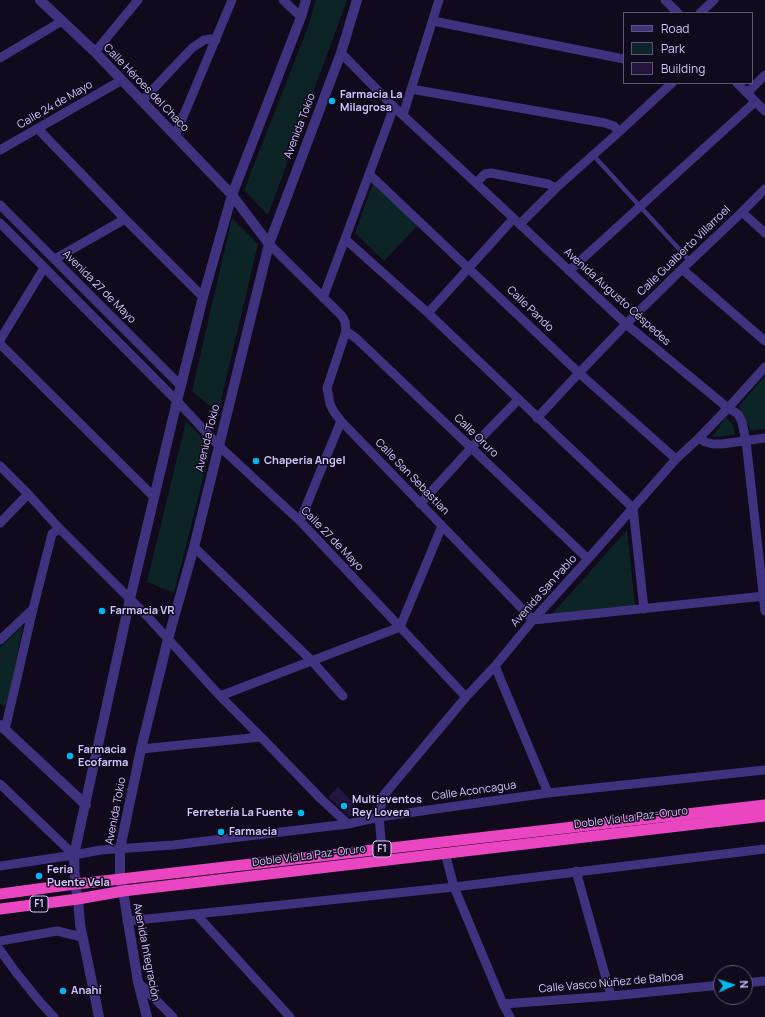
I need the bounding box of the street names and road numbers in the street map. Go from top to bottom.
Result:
street label: Calle Héroes del Chaco [101,41,191,135]
street label: Calle 24 de Mayo [15,78,95,132]
street label: Avenida Tokio [282,92,318,160]
street label: Calle Gualberto Villarroel [635,203,733,299]
street label: Avenida Augusto Céspedes [561,246,673,348]
street label: Avenida 27 de Mayo [60,248,138,326]
street label: Calle Pando [504,283,556,335]
street label: Avenida Tokio [193,403,223,473]
street label: Calle Oruro [451,412,501,460]
street label: Calle San Sebastian [372,436,452,518]
street label: Calle 27 de Mayo [298,504,366,574]
street label: Avenida San Pablo [508,552,580,630]
street label: Avenida Tokio [103,776,129,846]
street label: Calle Aconcagua [431,779,517,803]
street label: Doble Vía La Paz-Oruro [573,804,689,832]
road number: F1 [373,841,391,857]
street label: Doble Vía La Paz-Oruro [251,842,367,870]
road number: F1 [30,896,48,912]
street label: Avenida Integración [130,902,162,1002]
street label: Calle Vasco Núñez de Balboa [538,970,684,996]

